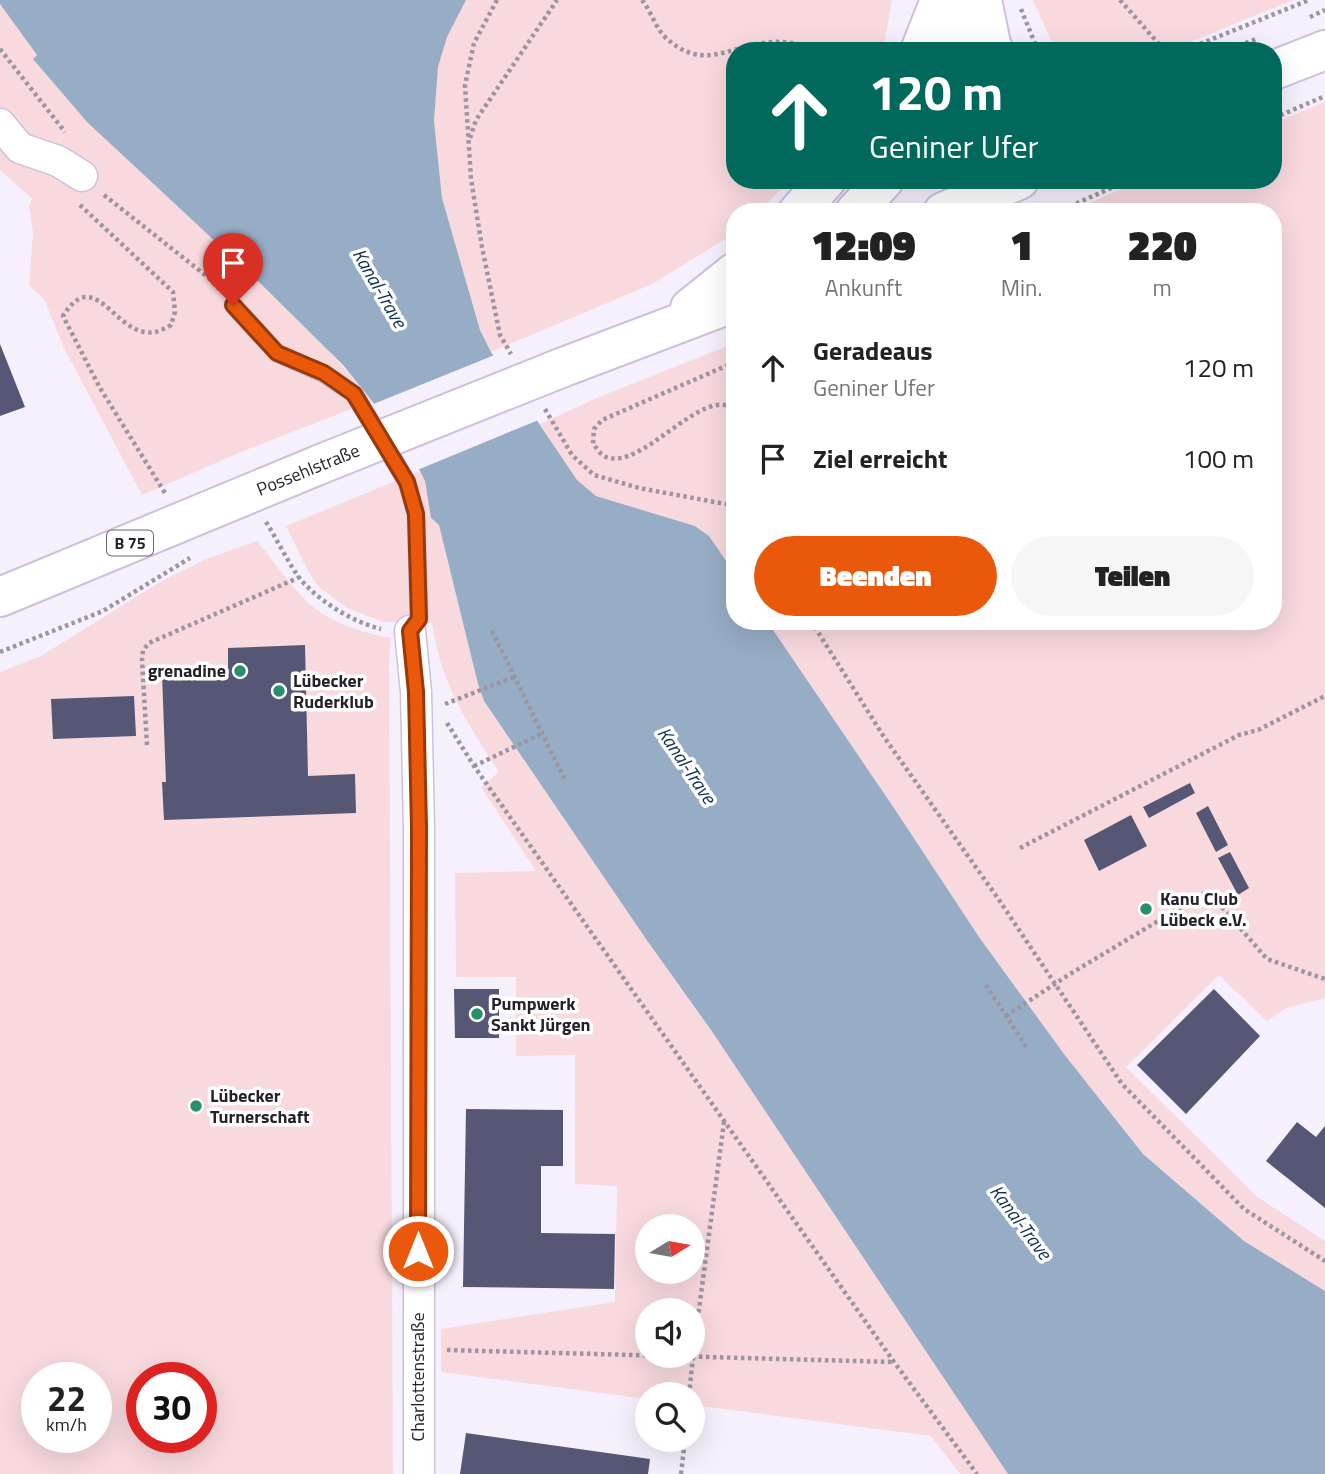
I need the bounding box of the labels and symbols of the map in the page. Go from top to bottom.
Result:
pin [203,233,263,305]
water label: Kanal-Trave [346,243,415,334]
street label: Possehlstraße [252,437,363,502]
road number: B 75 [107,530,153,556]
place label: grenadine [148,657,226,684]
marker: grenadine [232,663,248,679]
place label: Lübecker Ruderklub [293,667,374,715]
marker: Lübecker Ruderklub [271,683,287,699]
water label: Kanal-Trave [651,720,725,810]
place label: Kanu Club Lübeck e.V. [1160,885,1247,933]
marker: Kanu Club Lübeck e.V. [1138,901,1154,917]
place label: Pumpwerk Sankt Jürgen [491,990,591,1038]
marker: Pumpwerk Sankt Jürgen [469,1006,485,1022]
place label: Lübecker Turnerschaft [210,1082,310,1130]
marker: Lübecker Turnerschaft [188,1098,204,1114]
water label: Kanal-Trave [983,1178,1060,1266]
position arrow [381,1214,455,1288]
north arrow [635,1214,705,1284]
street label: Charlottenstraße [404,1312,431,1442]
speed limit sign: 30 [126,1362,217,1453]

